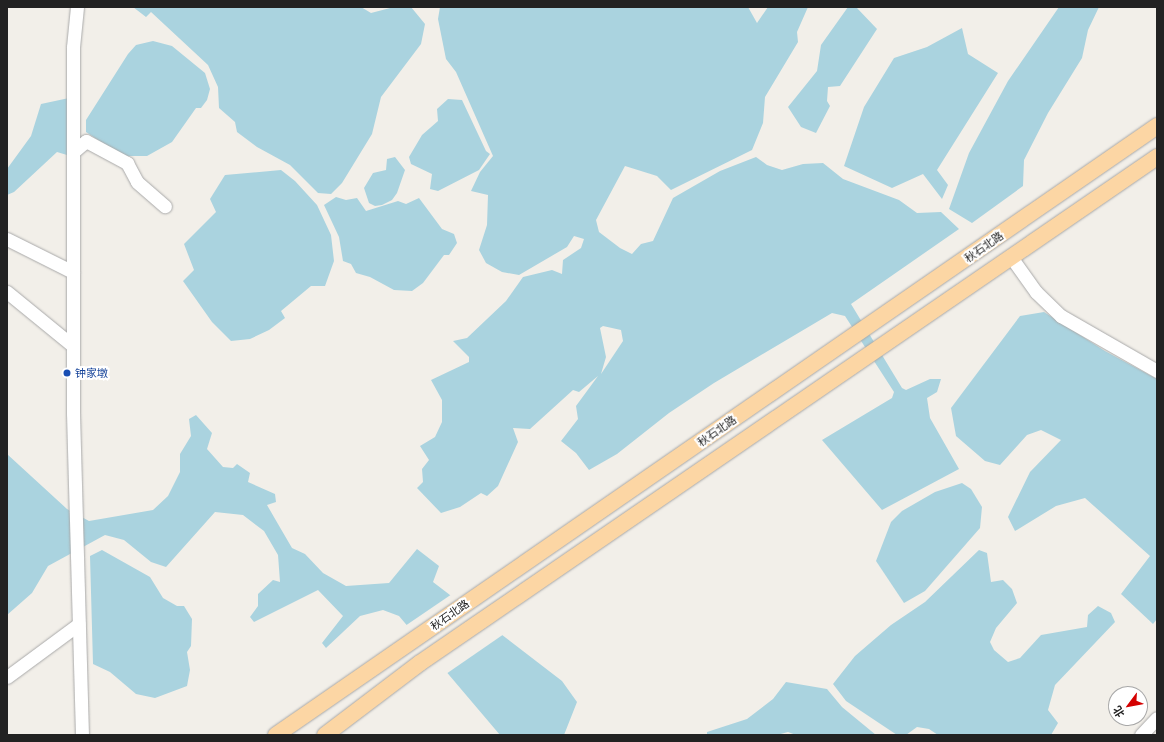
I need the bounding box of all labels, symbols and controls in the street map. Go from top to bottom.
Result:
street label: 秋石北路 [962,229,1006,265]
place label: 钟家墩 [75,366,108,380]
marker: 钟家墩 [62,368,72,378]
street label: 秋石北路 [695,413,739,449]
street label: 秋石北路 [428,597,472,633]
north arrow [1108,686,1148,726]
text: 北 [1110,703,1128,720]

